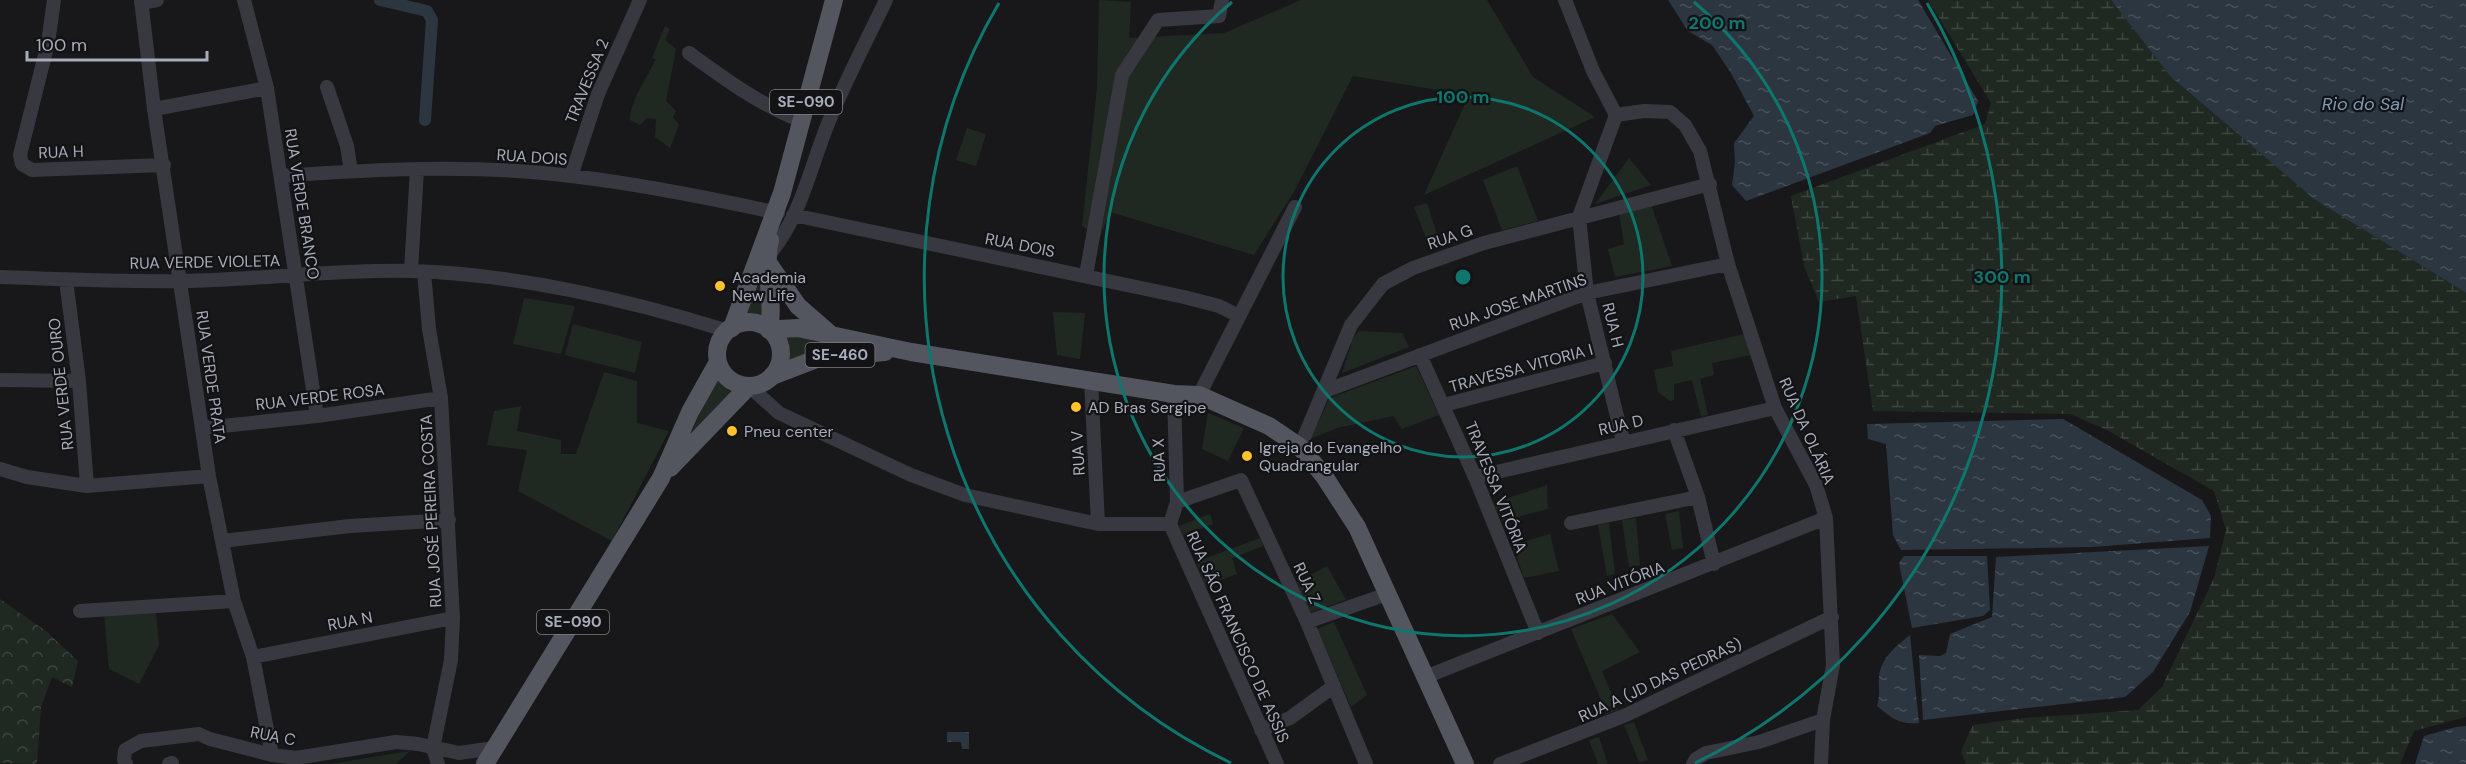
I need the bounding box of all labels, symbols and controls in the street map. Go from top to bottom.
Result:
text: 200 m [1689,11,1745,35]
scale bar [27,24,207,62]
text: 100 m [36,33,87,57]
street label: TRAVESSA 2 [560,35,614,127]
text: 100 m [1436,85,1490,109]
road number: SE-090 [770,90,842,114]
water label: Rio do Sal [2322,92,2405,116]
street label: RUA VERDE BRANCO [280,127,324,281]
street label: RUA H [38,141,84,163]
street label: RUA DOIS [496,144,568,170]
street label: RUA G [1425,220,1475,254]
street label: RUA DOIS [983,228,1057,262]
street label: RUA VERDE VIOLETA [130,250,281,274]
text: 300 m [1973,265,2031,289]
place label: Academia New Life [732,267,806,306]
centre of rings [1453,267,1473,287]
street label: RUA JOSE MARTINS [1446,269,1590,335]
marker: Academia New Life [713,279,727,293]
street label: RUA H [1597,300,1629,350]
street label: RUA VERDE PRATA [191,309,231,445]
street label: RUA VERDE OURO [44,317,78,451]
street label: TRAVESSA VITORIA I [1447,339,1595,397]
road number: SE-460 [806,343,874,367]
street label: RUA DA OLÁRIA [1774,374,1840,488]
street label: RUA VERDE ROSA [254,379,386,415]
place label: AD Bras Sergipe [1088,397,1206,418]
marker: AD Bras Sergipe [1069,400,1083,414]
street label: RUA D [1597,410,1645,440]
street label: RUA JOSÉ PEREIRA COSTA [415,413,447,608]
street label: TRAVESSA VITÓRIA [1460,418,1532,556]
place label: Pneu center [744,421,834,442]
marker: Pneu center [725,424,739,438]
street label: RUA V [1066,430,1090,476]
street label: RUA X [1148,437,1170,482]
place label: Igreja do Evangelho Quadrangular [1259,437,1402,476]
marker: Igreja do Evangelho Quadrangular [1240,449,1254,463]
street label: RUA SÃO FRANCISCO DE ASSIS [1182,528,1294,746]
street label: RUA VITÓRIA [1573,556,1668,610]
street label: RUA Z [1288,559,1326,607]
street label: RUA N [326,606,374,636]
road number: SE-090 [537,610,609,634]
street label: RUA A (JD DAS PEDRAS) [1575,633,1745,727]
street label: RUA C [248,721,298,751]

